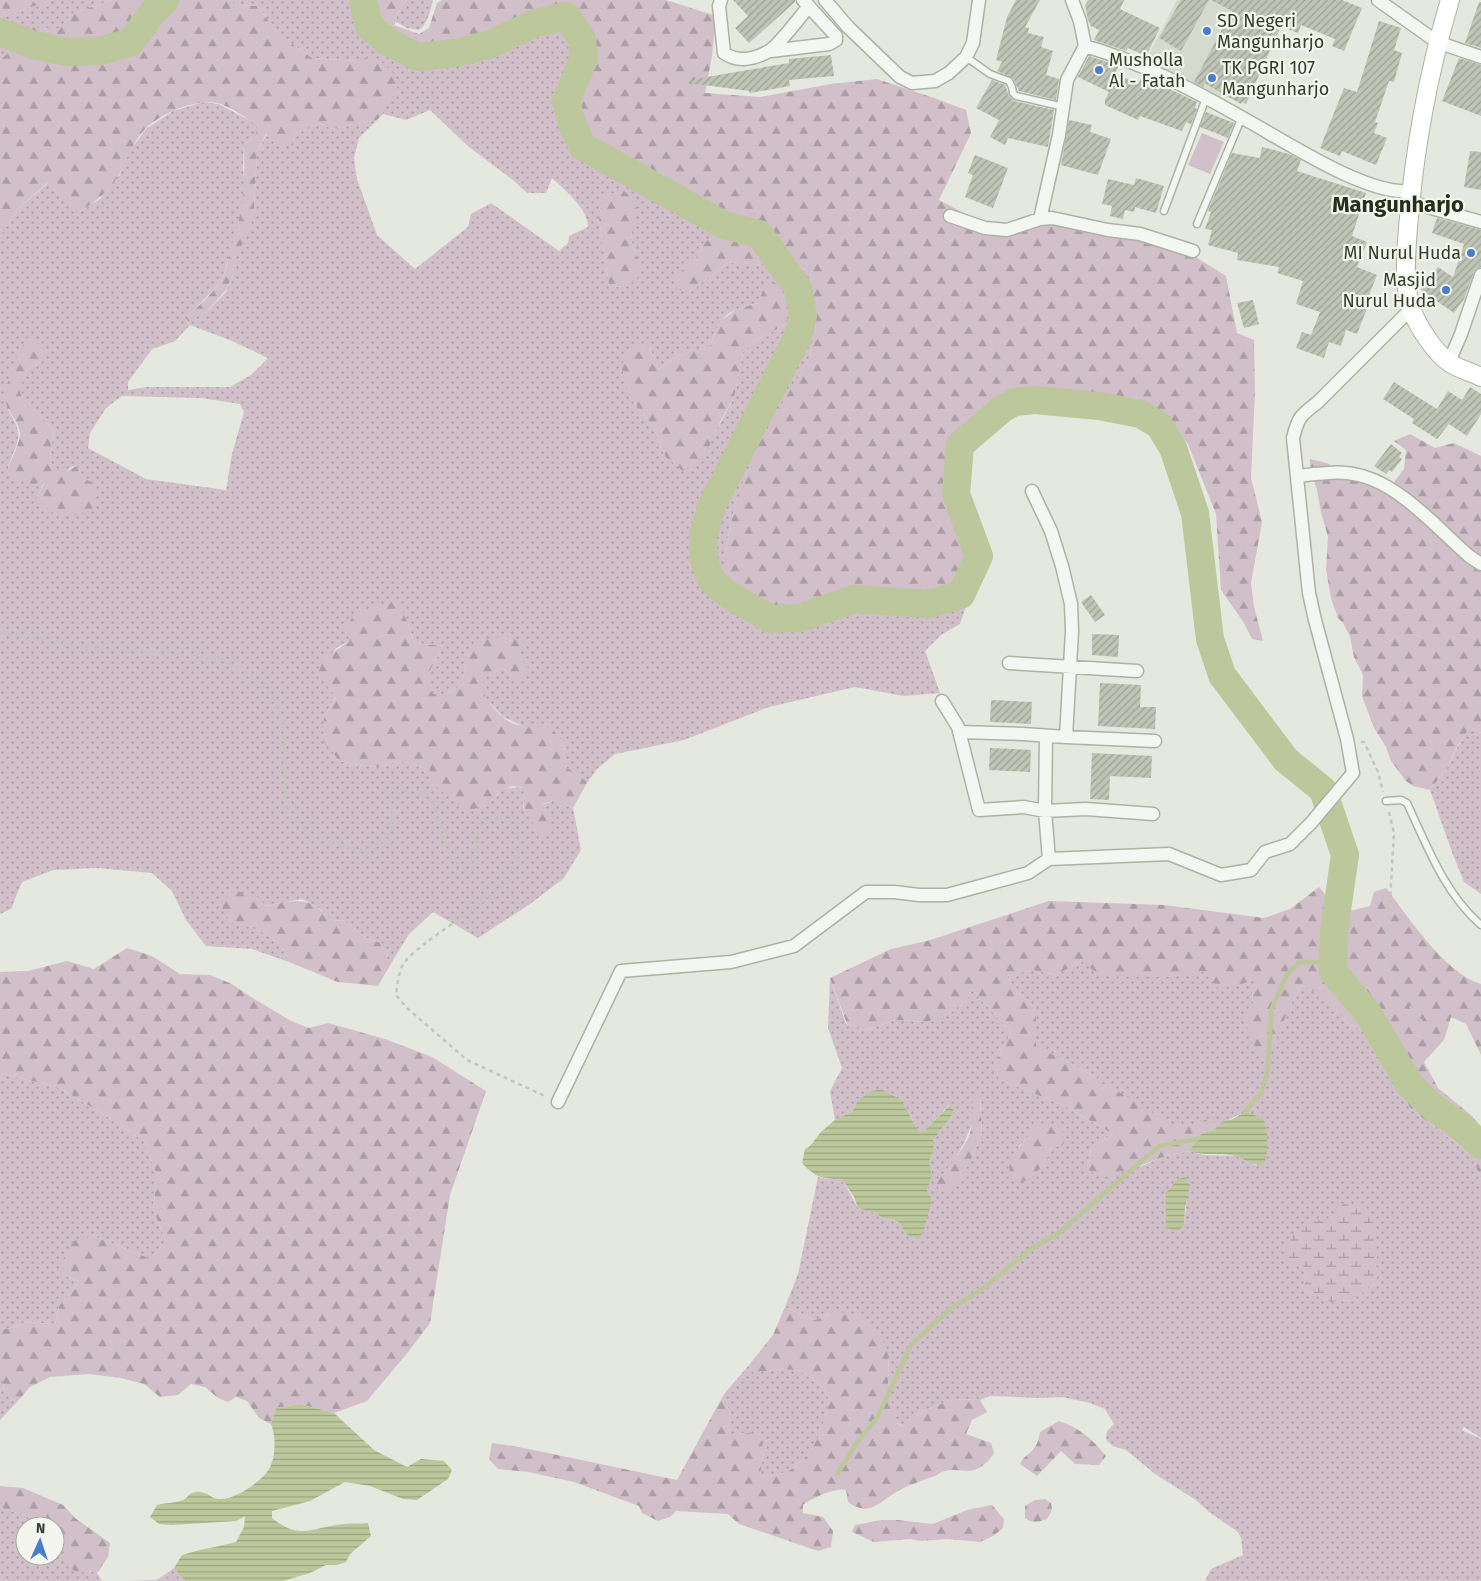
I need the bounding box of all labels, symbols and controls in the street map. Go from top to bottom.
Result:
place label: SD Negeri Mangunharjo [1217,10,1324,53]
marker: SD Negeri Mangunharjo [1201,25,1213,37]
place label: Musholla Al - Fatah [1109,49,1186,92]
place label: TK PGRI 107 Mangunharjo [1222,57,1329,100]
marker: Musholla Al - Fatah [1093,64,1105,76]
marker: TK PGRI 107 Mangunharjo [1206,72,1218,84]
district label: Mangunharjo [1332,191,1464,218]
place label: MI Nurul Huda [1343,242,1461,264]
marker: MI Nurul Huda [1465,247,1477,259]
place label: Masjid Nurul Huda [1342,269,1436,312]
marker: Masjid Nurul Huda [1440,284,1452,296]
north arrow [15,1516,65,1566]
text: N [36,1520,46,1537]

